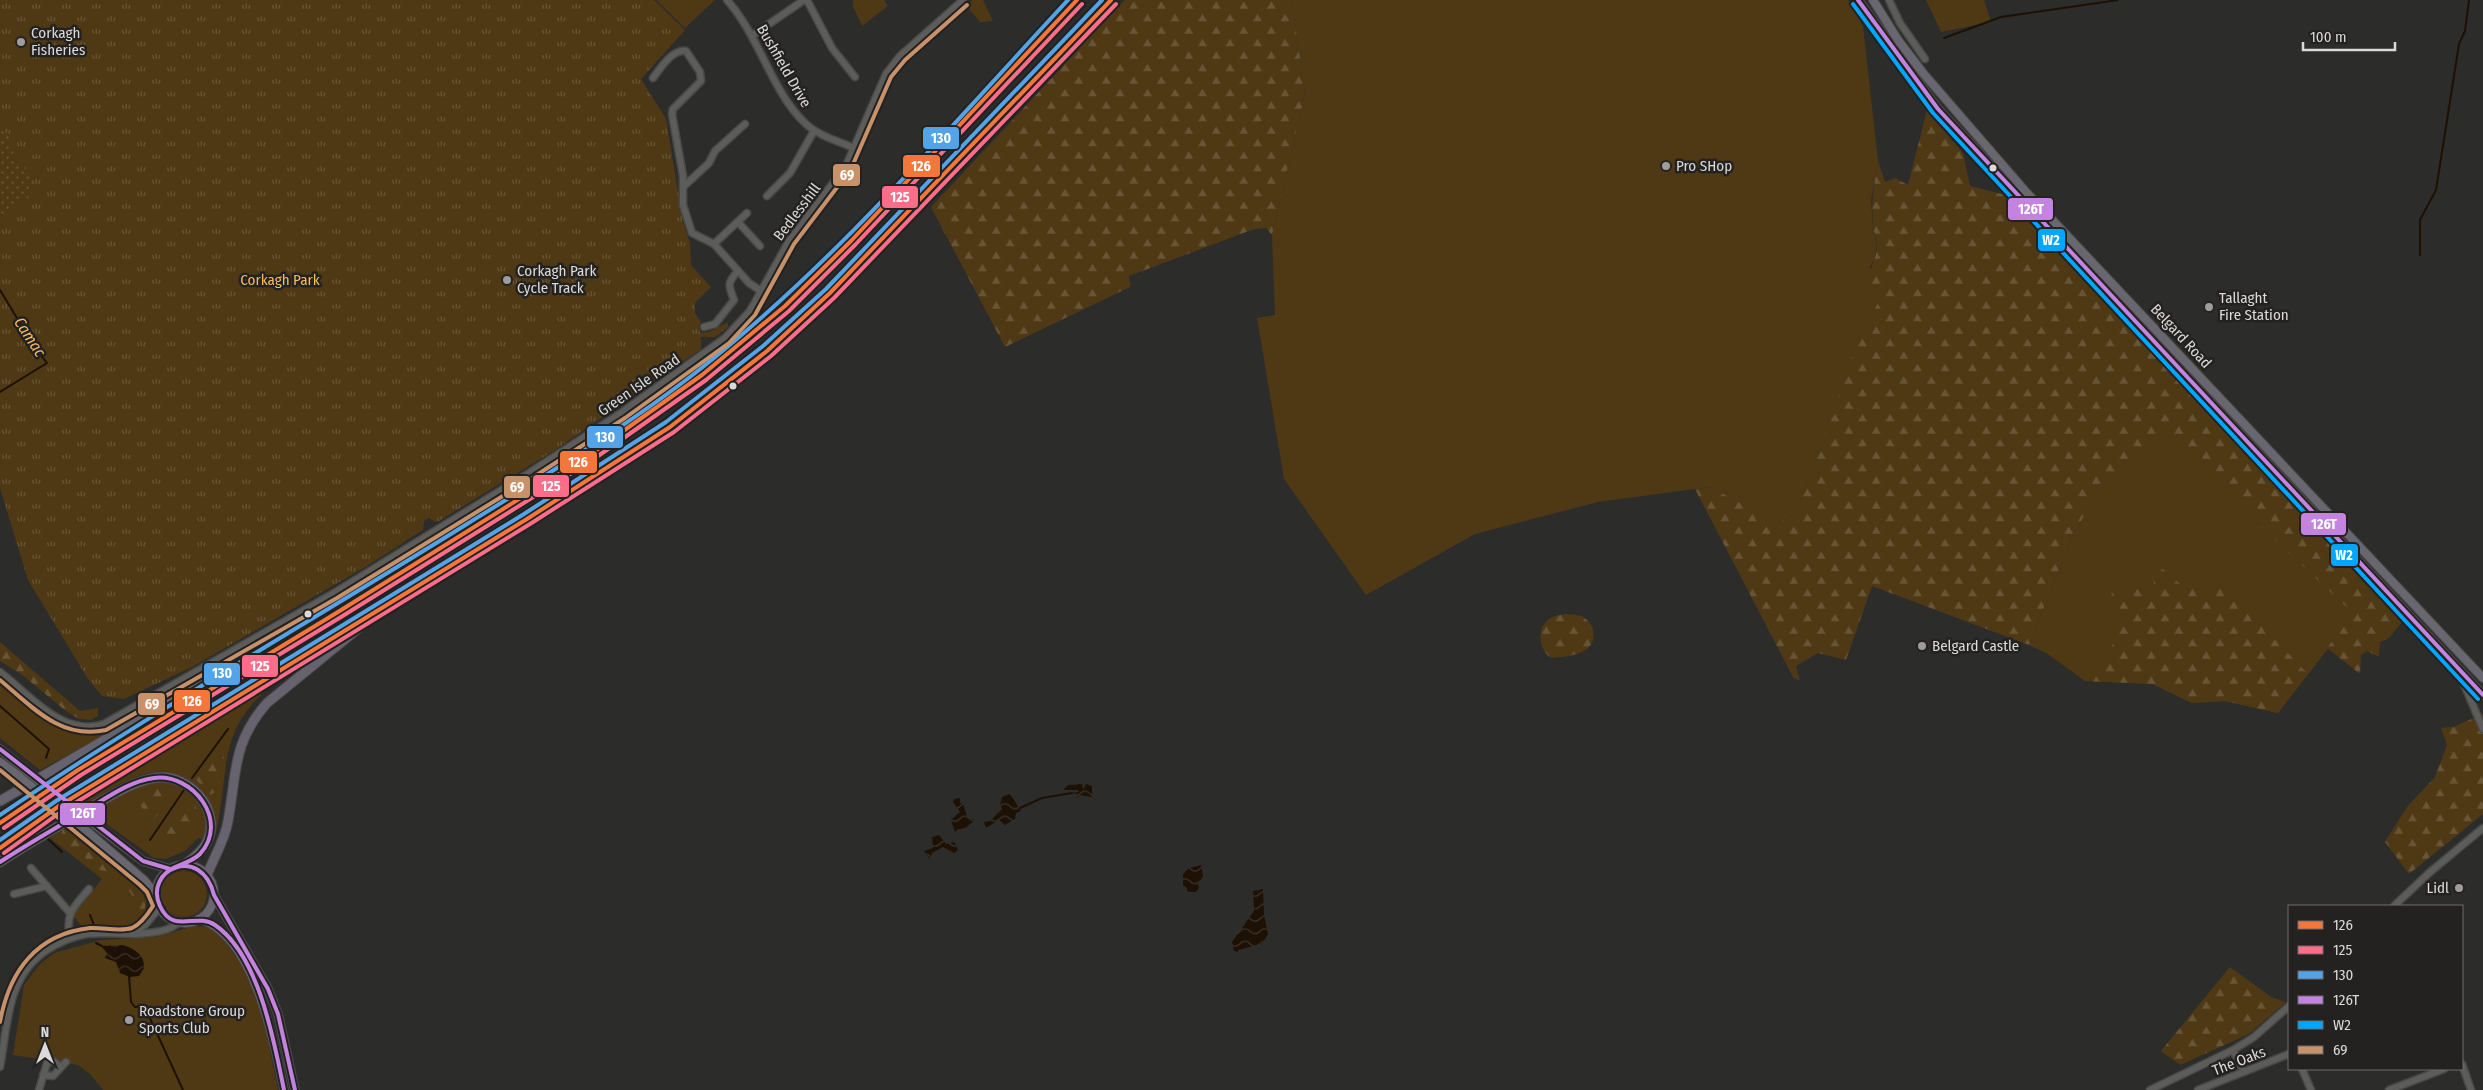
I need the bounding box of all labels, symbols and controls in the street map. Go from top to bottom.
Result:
scale bar [2303,20,2396,52]
street label: Bushfield Drive [753,21,815,111]
place label: Corkagh Fisheries [31,24,85,59]
text: 100 m [2310,28,2347,46]
marker: Corkagh Fisheries [15,36,27,48]
line badge: 130 [922,126,960,150]
text: 130 [931,130,951,147]
line badge: 126 [902,154,941,178]
place label: Pro SHop [1676,157,1732,175]
text: 126 [911,158,931,175]
marker: Pro SHop [1660,160,1672,172]
line badge: 69 [832,163,861,187]
unlabelled marker [1988,163,1998,173]
text: 69 [840,167,854,184]
street label: Bedlesshill [770,180,824,244]
line badge: 125 [881,185,919,209]
text: 125 [890,189,910,206]
line badge: 126T [2007,197,2054,221]
text: 126T [2018,201,2044,218]
line badge: W2 [2037,228,2066,252]
text: W2 [2042,232,2060,249]
place label: Corkagh Park Cycle Track [517,262,597,297]
park label: Corkagh Park [240,271,320,289]
marker: Corkagh Park Cycle Track [501,274,513,286]
place label: Tallaght Fire Station [2219,289,2289,324]
street label: Belgard Road [2147,300,2215,372]
marker: Tallaght Fire Station [2203,301,2215,313]
water label: Camac [10,314,50,361]
street label: Green Isle Road [595,350,683,420]
unlabelled marker [728,381,738,391]
line badge: 130 [586,425,624,449]
text: 130 [595,429,615,446]
line badge: 126 [559,450,598,474]
text: 126 [568,454,588,471]
line badge: 125 [532,474,570,498]
line badge: 69 [503,475,531,499]
text: 125 [541,478,561,495]
text: 69 [510,479,524,496]
line badge: 126T [2300,512,2347,536]
text: 126T [2311,516,2337,533]
line badge: W2 [2330,543,2359,567]
text: W2 [2335,547,2353,564]
unlabelled marker [303,609,313,619]
place label: Belgard Castle [1932,637,2019,655]
marker: Belgard Castle [1916,640,1928,652]
line badge: 125 [241,654,279,678]
text: 125 [250,658,270,675]
line badge: 130 [203,662,241,686]
text: 130 [212,665,232,682]
line badge: 126 [173,689,211,713]
line badge: 69 [137,692,166,716]
text: 126 [182,693,202,710]
text: 69 [145,696,159,713]
line badge: 126T [59,802,106,826]
text: 126T [70,805,96,822]
place label: Lidl [2427,879,2449,897]
marker: Lidl [2453,882,2465,894]
legend [2288,905,2463,1070]
text: 126 [2333,916,2353,934]
text: 125 [2333,941,2352,959]
text: 130 [2333,966,2353,984]
text: 126T [2333,991,2359,1009]
place label: Roadstone Group Sports Club [139,1002,245,1037]
marker: Roadstone Group Sports Club [123,1014,135,1026]
text: W2 [2333,1016,2351,1034]
north arrow [20,1020,70,1070]
text: N [41,1024,49,1041]
text: 69 [2333,1041,2348,1059]
street label: The Oaks [2210,1043,2268,1079]

